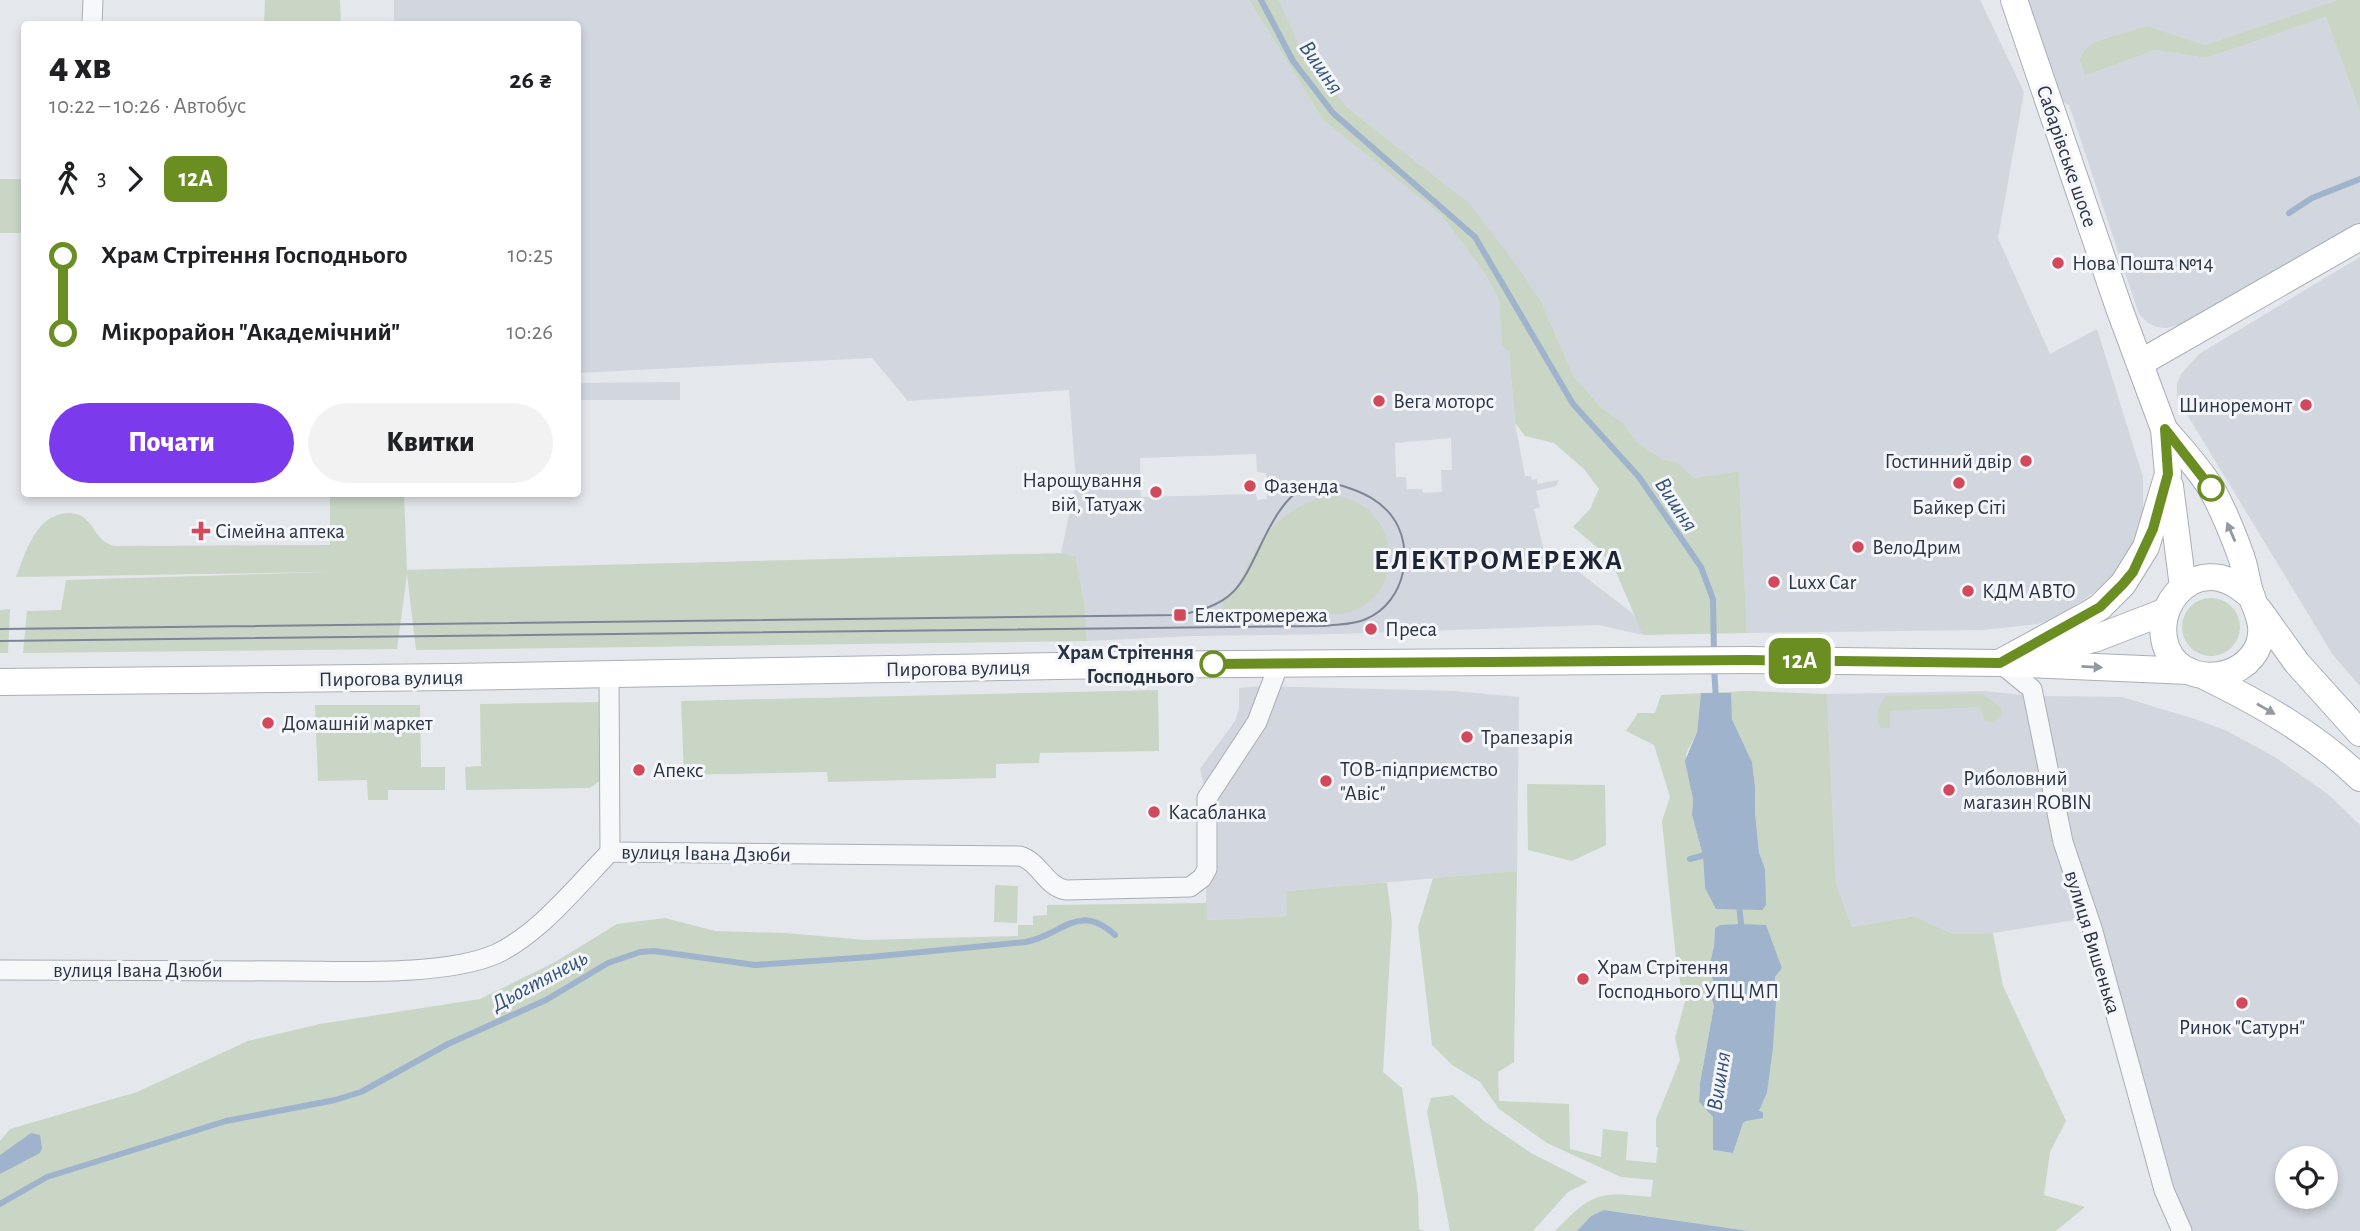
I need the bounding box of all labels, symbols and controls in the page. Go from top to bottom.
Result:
water label: Вишня [1294,37,1347,99]
text: 4 хв [49,48,111,86]
text: 26 ₴ [509,67,553,93]
street label: Сабарівське шосе [2032,82,2101,230]
text: 10:22 – 10:26 · Автобус [49,95,246,118]
icon: walk [49,160,87,198]
icon: forward [116,160,154,198]
text: 3 [97,167,106,190]
text: 12А [178,167,213,191]
text: Храм Стрітення Господнього [101,242,408,268]
text: 10:25 [508,244,553,267]
place label: Нова Пошта №14 [2072,253,2214,274]
marker: Нова Пошта №14 [2050,255,2066,271]
text: Мікрорайон "Академічний" [101,319,400,345]
text: 10:26 [506,321,553,344]
place label: Вега моторс [1393,391,1494,412]
marker: Вега моторс [1371,393,1387,409]
place label: Шиноремонт [2179,395,2292,416]
marker: Шиноремонт [2298,397,2314,413]
button: Почати [49,403,294,483]
button: Квитки [308,403,553,483]
place label: Гостинний двір [1885,451,2012,472]
marker: Гостинний двір [2018,453,2034,469]
place label: Нарощування вій, Татуаж [1022,470,1142,515]
water label: Вишня [1650,474,1701,536]
marker: Байкер Сіті [1951,475,1967,491]
unlabelled marker [2198,475,2224,501]
place label: Фазенда [1264,476,1339,497]
marker: Фазенда [1242,478,1258,494]
marker: Нарощування вій, Татуаж [1148,484,1164,500]
place label: Байкер Сіті [1912,497,2006,518]
place label: Сімейна аптека [215,521,345,542]
one-way arrow [2225,522,2237,542]
marker: Сімейна аптека [193,523,209,539]
place label: ВелоДрим [1872,537,1961,558]
marker: ВелоДрим [1850,539,1866,555]
district label: ЕЛЕКТРОМЕРЕЖА [1374,547,1624,575]
place label: Luxx Car [1788,572,1857,593]
marker: Luxx Car [1766,574,1782,590]
place label: КДМ АВТО [1982,581,2076,602]
marker: КДМ АВТО [1960,583,1976,599]
place label: Електромережа [1194,605,1328,626]
marker: Електромережа [1172,607,1188,623]
place label: Преса [1385,619,1438,640]
marker: Преса [1363,621,1379,637]
line badge: 12А [1760,638,1840,684]
place label: Храм Стрітення Господнього [1057,642,1194,687]
text: 12А [1783,649,1817,673]
marker: Храм Стрітення Господнього [1200,651,1226,677]
street label: Пирогова вулиця [885,657,1031,680]
one-way arrow [2081,661,2103,672]
street label: Пирогова вулиця [318,667,464,690]
one-way arrow [2256,703,2275,716]
place label: Домашній маркет [282,713,433,734]
marker: Домашній маркет [260,715,276,731]
place label: Трапезарія [1481,727,1573,748]
marker: Трапезарія [1459,729,1475,745]
place label: ТОВ-підприємство "Авіс" [1340,759,1498,804]
place label: Апекс [653,760,704,781]
marker: Апекс [631,762,647,778]
place label: Риболовний магазин ROBIN [1963,768,2092,813]
marker: ТОВ-підприємство "Авіс" [1318,773,1334,789]
marker: Риболовний магазин ROBIN [1941,782,1957,798]
place label: Касабланка [1168,802,1267,823]
marker: Касабланка [1146,804,1162,820]
street label: вулиця Івана Дзюби [621,842,791,865]
street label: вулиця Вишенька [2061,868,2124,1017]
water label: Дьогтянець [487,946,592,1017]
place label: Храм Стрітення Господнього УПЦ МП [1597,957,1779,1002]
street label: вулиця Івана Дзюби [53,960,223,981]
marker: Храм Стрітення Господнього УПЦ МП [1575,971,1591,987]
marker: Ринок "Сатурн" [2234,995,2250,1011]
place label: Ринок "Сатурн" [2179,1017,2305,1038]
water label: Вишня [1703,1050,1735,1112]
map controls [2275,1146,2338,1209]
button: locate [2275,1146,2338,1209]

